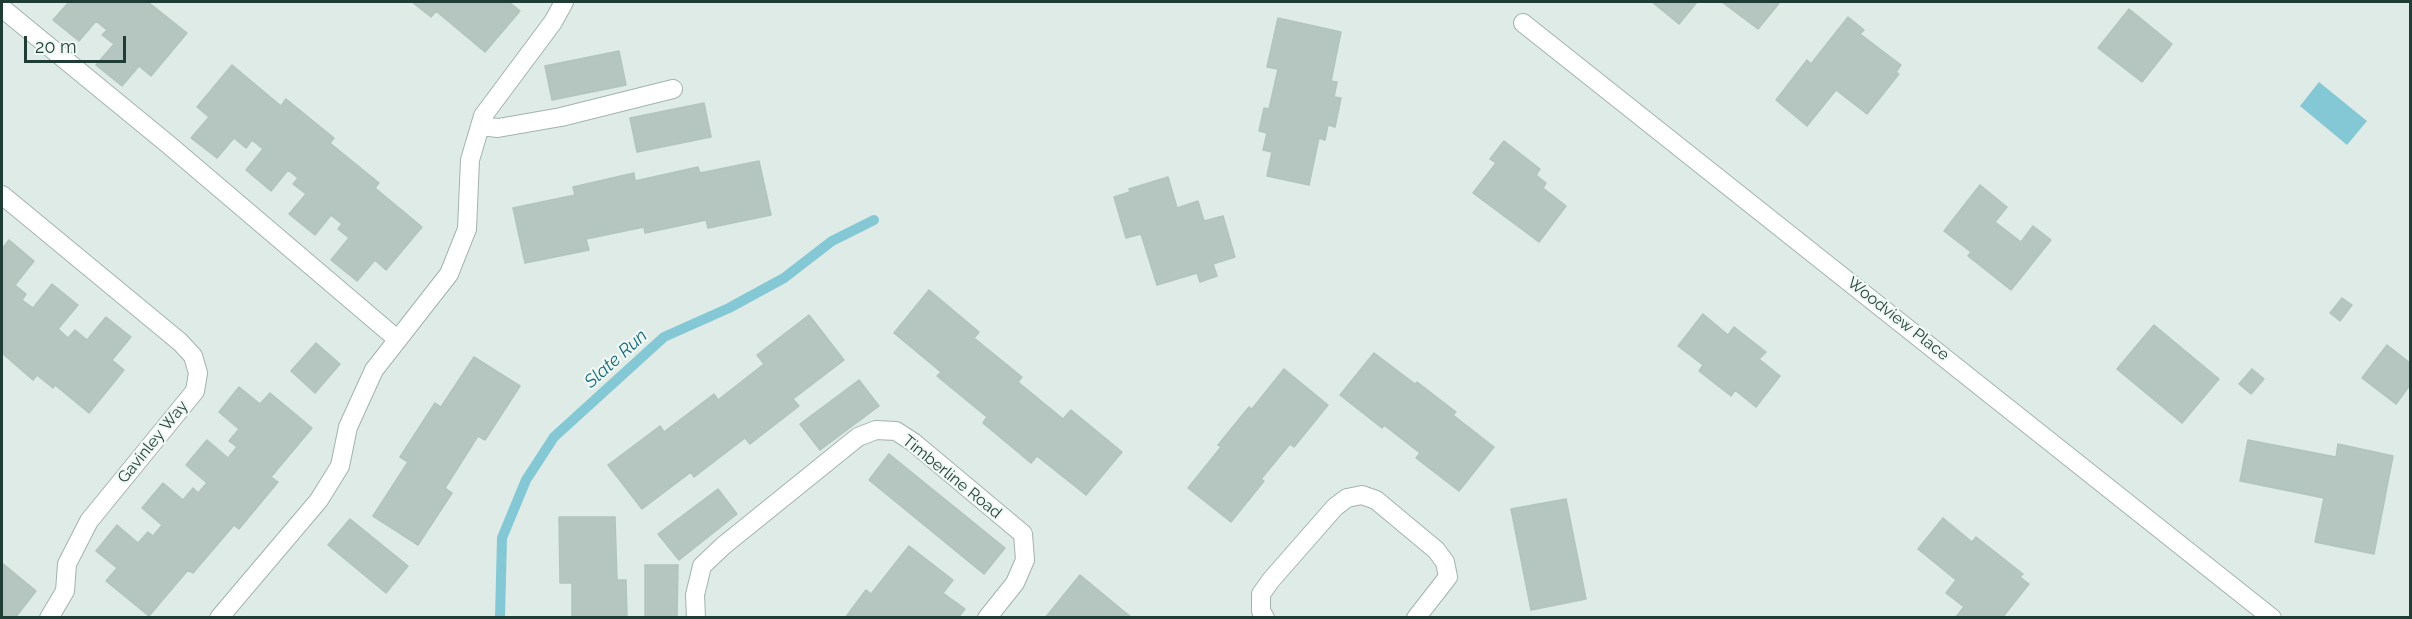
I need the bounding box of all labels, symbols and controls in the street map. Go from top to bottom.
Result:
scale bar [27,24,129,62]
text: 20 m [35,36,77,57]
street label: Woodview Place [1843,273,1953,365]
water label: Slate Run [580,325,652,393]
street label: Gavinley Way [114,397,192,487]
street label: Timberline Road [899,431,1005,523]

